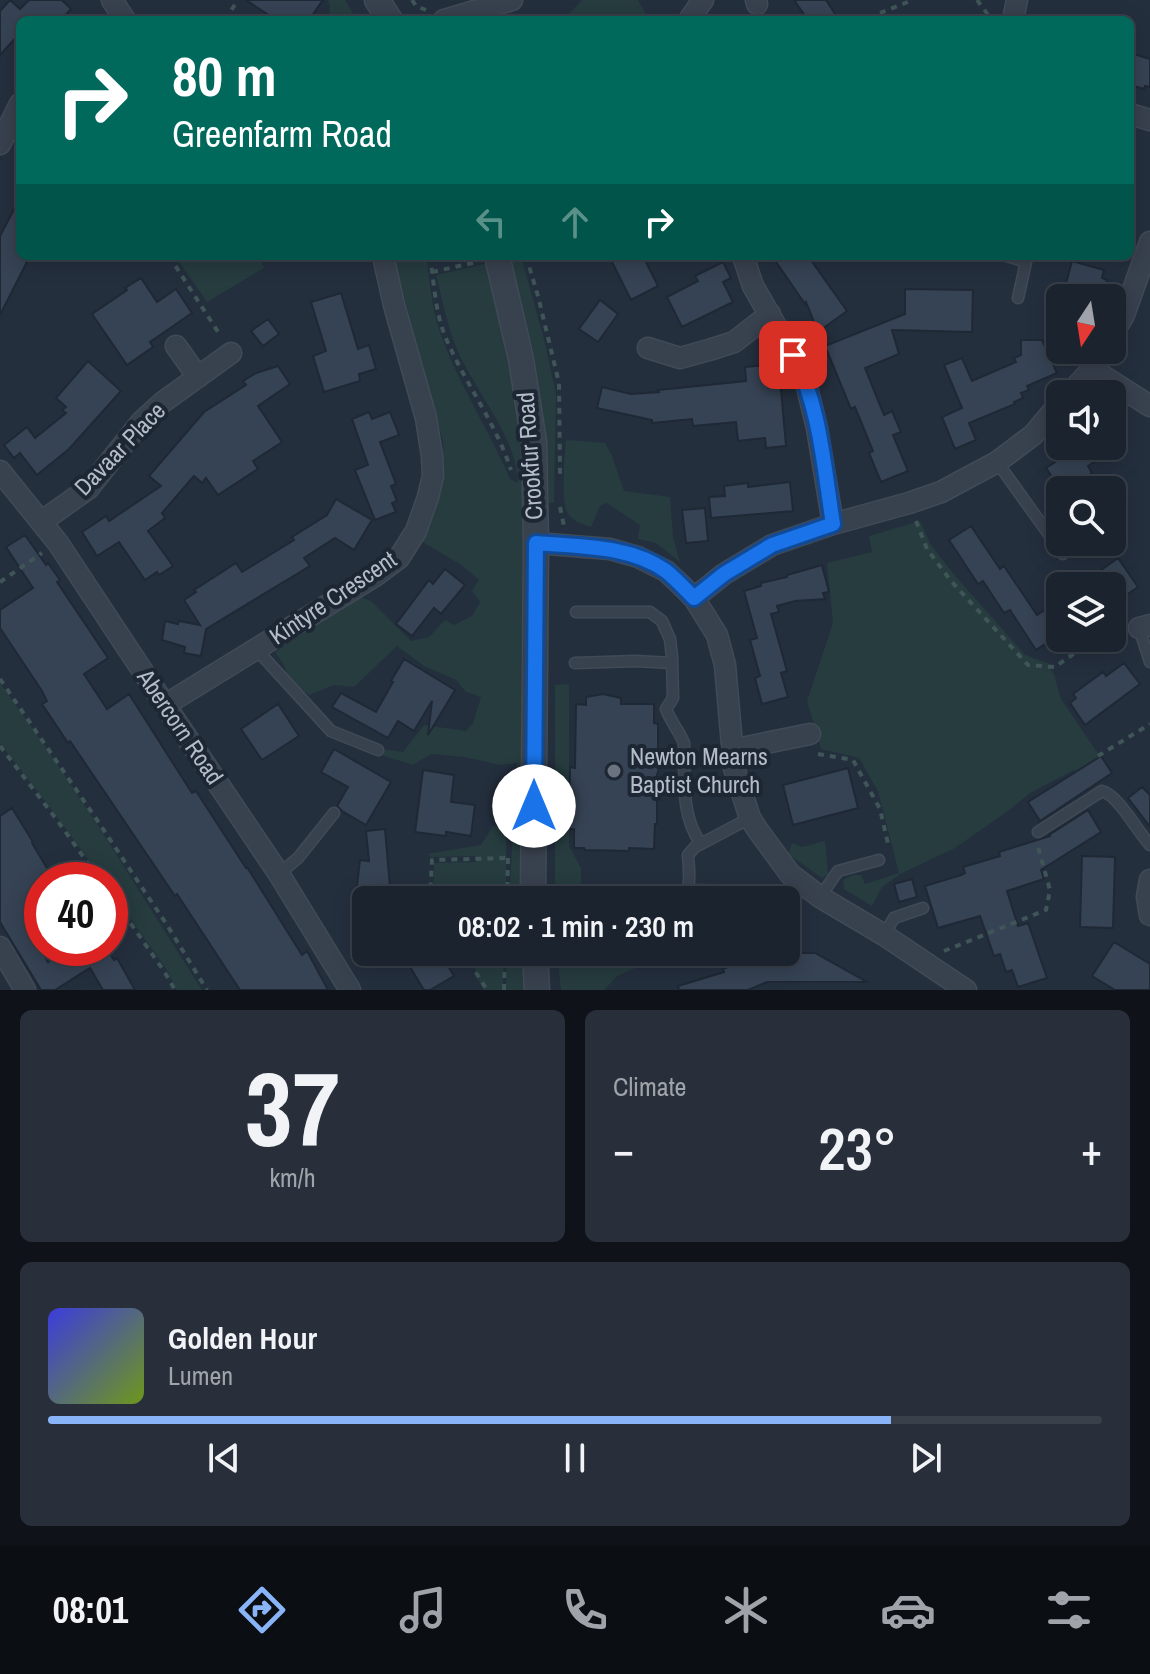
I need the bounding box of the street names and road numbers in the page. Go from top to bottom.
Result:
street label: Crookfur Road [509,391,549,521]
street label: Davaar Place [67,395,172,502]
street label: Kintyre Crescent [263,543,403,651]
street label: Abercorn Road [130,662,231,790]

